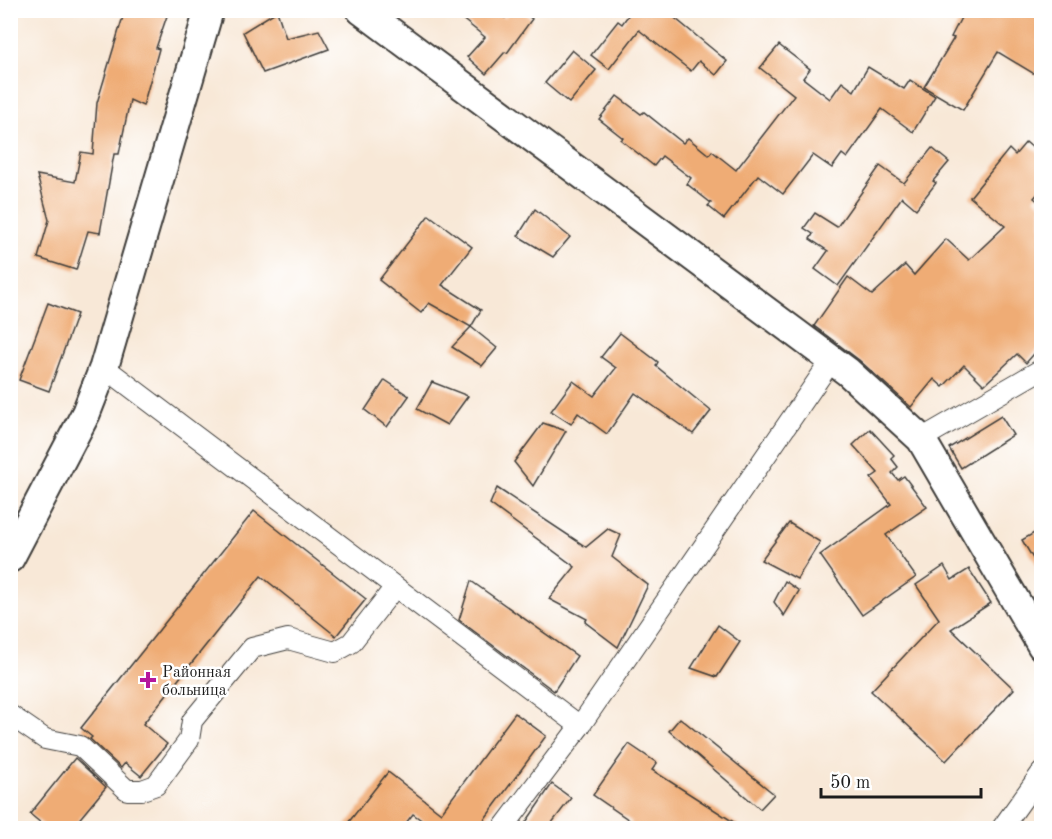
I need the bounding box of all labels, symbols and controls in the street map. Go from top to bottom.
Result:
place label: Районная больница [162,665,231,699]
marker: Районная больница [139,671,157,689]
scale bar [821,761,982,799]
text: 50 m [830,774,870,792]

